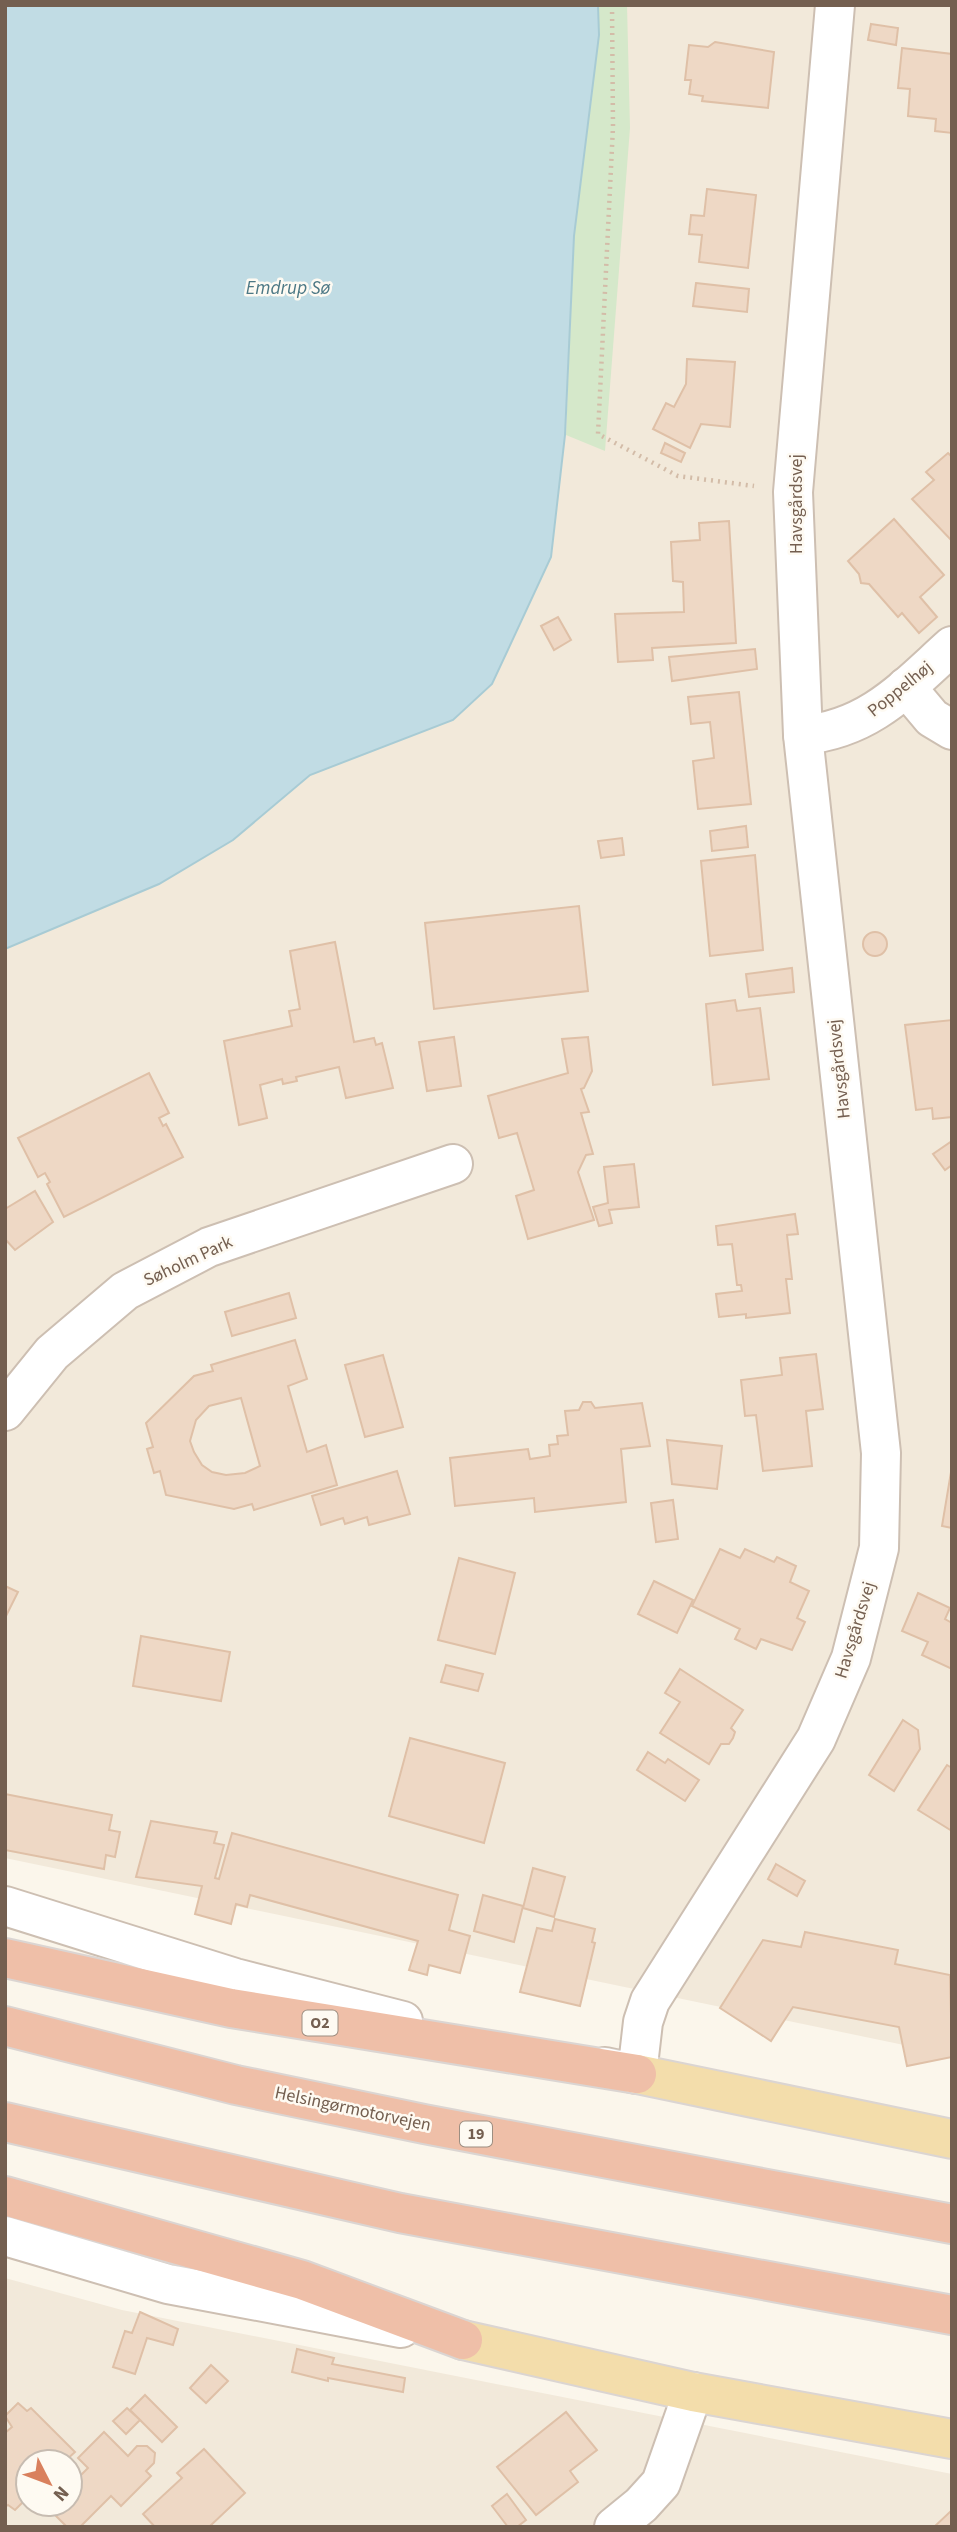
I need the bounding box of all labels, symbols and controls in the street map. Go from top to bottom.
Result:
water label: Emdrup Sø [246,275,331,302]
street label: Havsgårdsvej [784,454,809,554]
street label: Poppelhøj [862,655,938,723]
street label: Havsgårdsvej [821,1018,857,1120]
street label: Søholm Park [139,1229,237,1293]
street label: Havsgårdsvej [828,1579,882,1681]
road number: O2 [302,2010,338,2036]
street label: Helsingørmotorvejen [273,2080,433,2138]
road number: 19 [460,2122,492,2146]
north arrow [14,2448,84,2518]
text: N [46,2480,75,2507]

